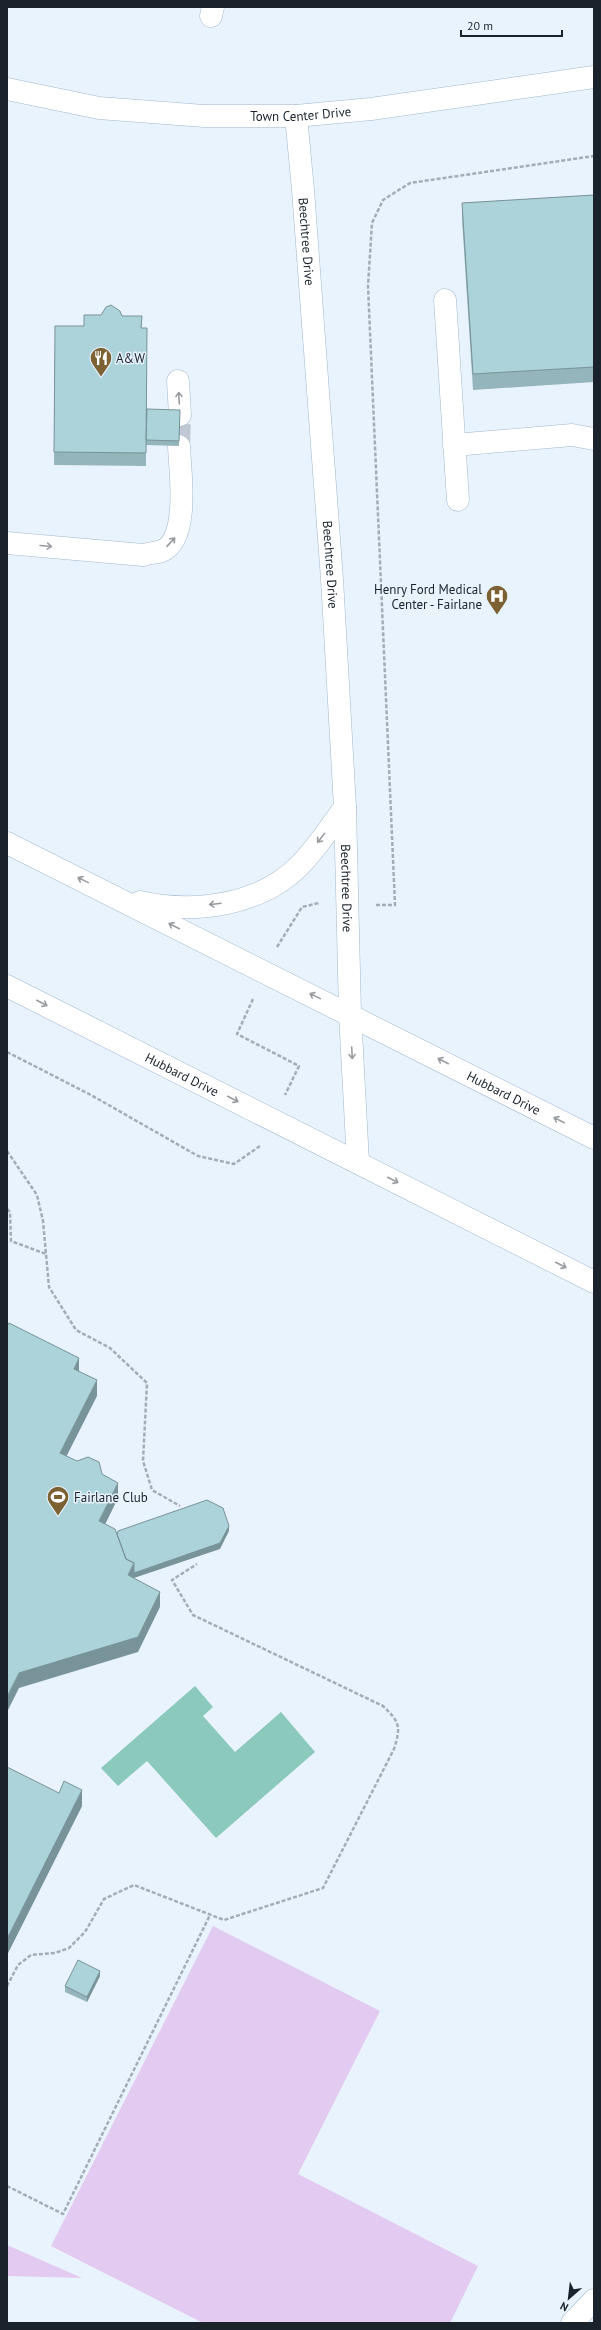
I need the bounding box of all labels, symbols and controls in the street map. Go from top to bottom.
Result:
scale bar [461,12,562,38]
text: 20 m [467,18,493,33]
street label: Town Center Drive [250,102,352,125]
street label: Beechtree Drive [295,197,319,286]
restaurant icon: A&W [88,345,114,378]
place label: A&W [116,350,145,367]
one-way arrow [176,392,183,405]
street label: Beechtree Drive [319,520,342,609]
one-way arrow [166,537,175,547]
one-way arrow [39,543,52,550]
place label: Henry Ford Medical Center - Fairlane [374,581,482,613]
hospital icon: Henry Ford Medical Center - Fairlane [484,583,510,616]
one-way arrow [317,833,326,844]
street label: Beechtree Drive [337,844,357,932]
one-way arrow [77,876,89,883]
one-way arrow [209,900,222,908]
one-way arrow [168,922,180,929]
one-way arrow [310,992,322,999]
one-way arrow [36,1000,48,1007]
one-way arrow [349,1046,356,1059]
street label: Hubbard Drive [142,1049,222,1100]
one-way arrow [438,1057,450,1064]
street label: Hubbard Drive [464,1067,544,1118]
one-way arrow [227,1096,239,1103]
one-way arrow [553,1116,565,1123]
one-way arrow [386,1177,398,1184]
one-way arrow [554,1262,566,1269]
sports icon: Fairlane Club [45,1484,71,1517]
place label: Fairlane Club [74,1489,148,1506]
north arrow [549,2278,589,2318]
text: N [558,2299,571,2315]

